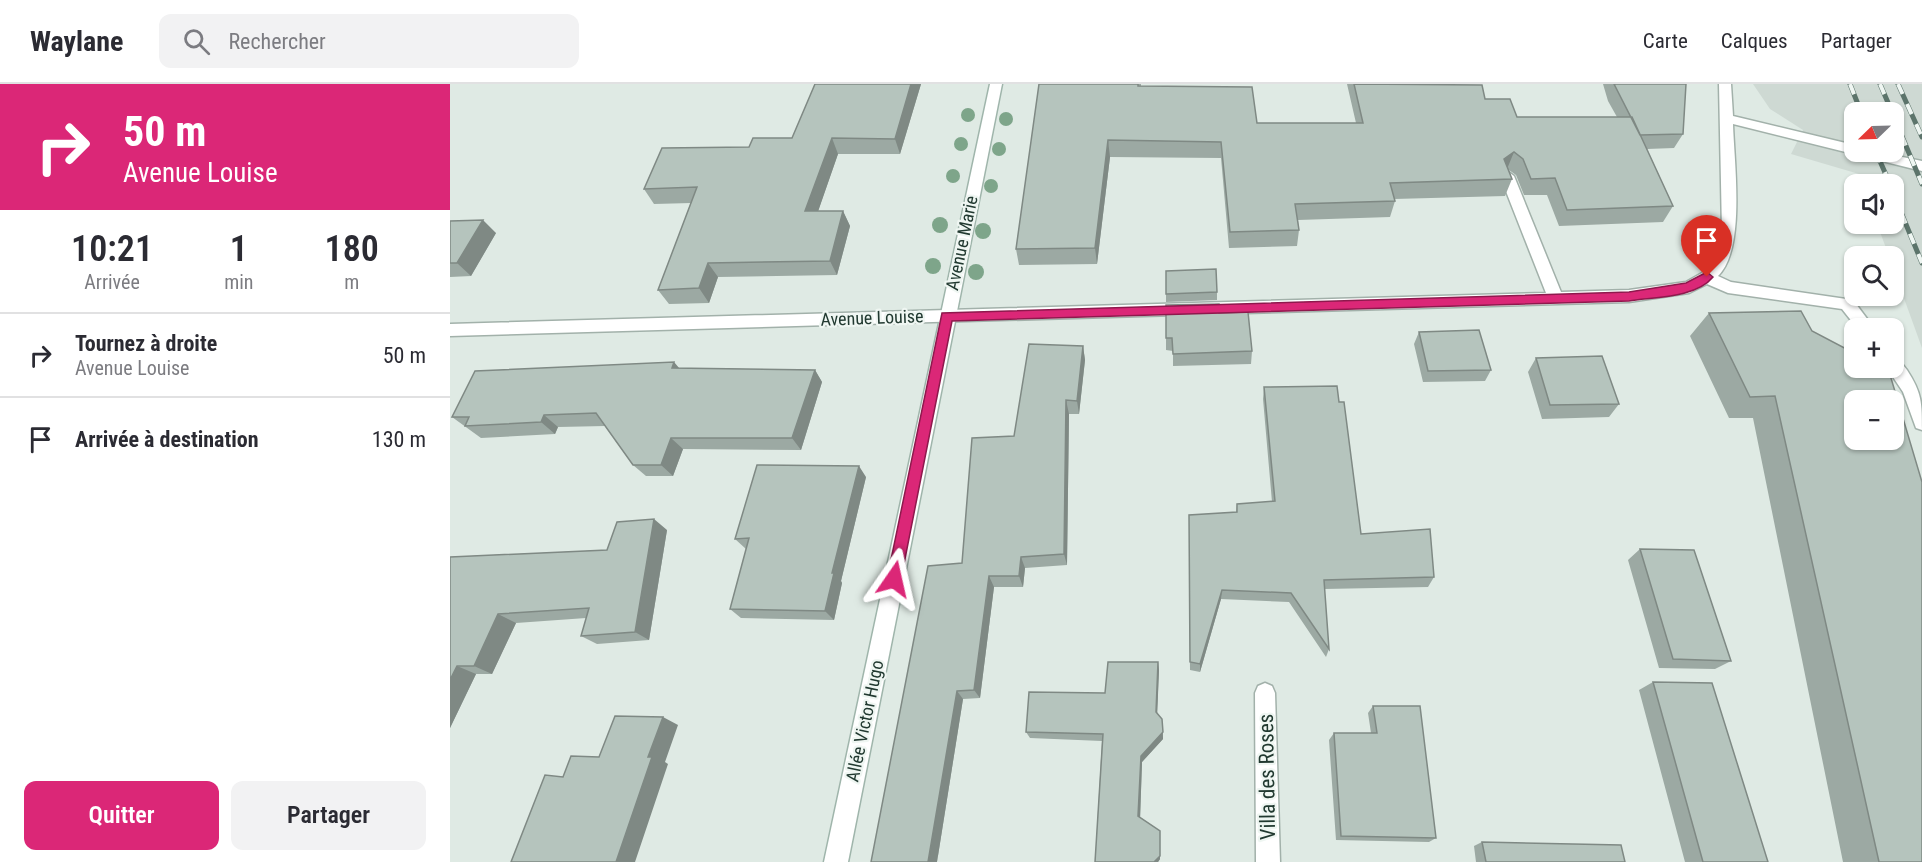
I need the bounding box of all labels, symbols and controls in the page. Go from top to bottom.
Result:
search box [159,14,579,68]
text: Waylane [30,25,123,58]
icon: search [180,25,213,58]
text: Rechercher [228,29,326,54]
text: Carte [1643,29,1688,53]
text: Calques [1721,29,1788,53]
text: Partager [1821,29,1892,53]
north arrow [1844,102,1904,162]
map controls [1844,102,1904,450]
text: 50 m [123,107,206,156]
icon: right [24,108,102,186]
text: Avenue Louise [123,157,278,189]
button: sound [1844,174,1904,234]
street label: Avenue Marie [941,194,982,292]
pin [1681,215,1732,277]
icon: arrive [1690,224,1723,257]
text: 10:21 [71,228,153,270]
text: 1 [230,228,248,270]
text: 180 [325,228,379,270]
button: search [1844,246,1904,306]
text: Arrivée [84,270,140,294]
text: min [224,270,253,294]
text: m [344,270,359,294]
street label: Avenue Louise [820,305,924,330]
button: + [1844,318,1904,378]
text: Tournez à droite [75,331,217,356]
icon: right [24,339,57,372]
text: 50 m [383,343,426,368]
text: Avenue Louise [75,356,189,380]
button: − [1844,390,1904,450]
icon: arrive [24,423,57,456]
text: Arrivée à destination [75,427,259,452]
text: 130 m [372,427,426,452]
position arrow [862,547,926,611]
street label: Allée Victor Hugo [841,658,888,784]
street label: Villa des Roses [1254,714,1280,840]
button: Quitter [24,781,219,850]
button: Partager [231,781,426,850]

